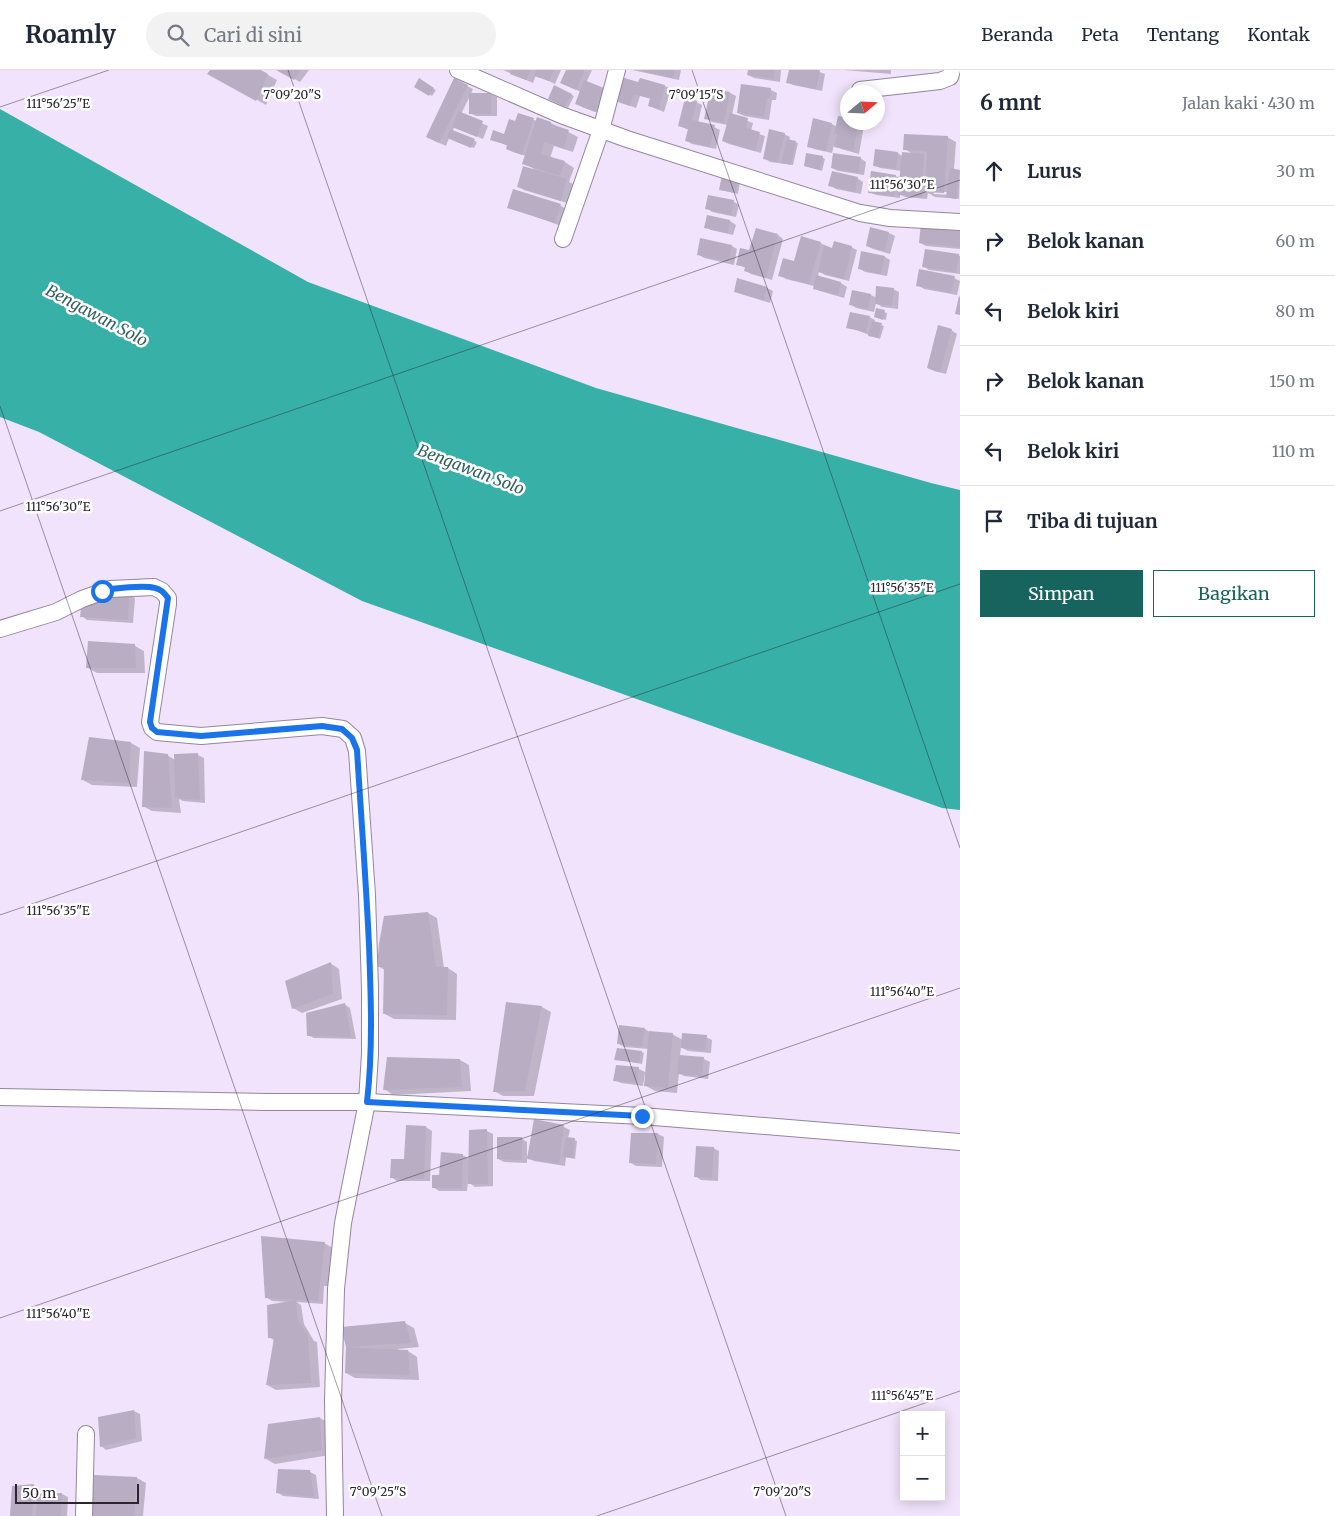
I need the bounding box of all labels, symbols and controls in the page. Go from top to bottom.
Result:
search box [146,12,496,57]
text: Roamly [25,19,116,50]
icon: search [164,21,192,49]
text: Cari di sini [204,23,302,47]
text: Beranda [981,23,1053,46]
text: Peta [1081,23,1119,46]
text: Tentang [1147,23,1219,46]
text: Kontak [1247,23,1310,46]
north arrow [840,85,885,130]
text: 7°09'20"S [263,87,321,102]
text: 7°09'15"S [669,87,723,102]
text: 6 mnt [980,89,1042,116]
text: Jalan kaki · 430 m [1182,93,1315,113]
text: 111°56'25"E [26,96,90,111]
icon: ahead [980,157,1008,185]
text: Lurus [1027,159,1082,183]
text: 30 m [1276,161,1315,181]
text: 111°56'30"E [870,177,935,192]
icon: right [980,227,1008,255]
text: Belok kanan [1027,229,1144,253]
text: 60 m [1275,231,1315,251]
water label: Bengawan Solo [43,280,151,350]
icon: left [980,297,1008,325]
text: Belok kiri [1027,299,1119,323]
text: 80 m [1276,301,1315,321]
icon: right [980,367,1008,395]
text: Belok kanan [1027,369,1144,393]
text: 150 m [1269,371,1315,391]
icon: left [980,437,1008,465]
water label: Bengawan Solo [415,439,527,499]
text: Belok kiri [1027,439,1119,463]
text: 110 m [1272,441,1315,461]
text: 111°56'30"E [26,499,91,514]
icon: arrive [980,507,1008,535]
text: Tiba di tujuan [1027,509,1158,533]
button: Simpan [980,570,1143,617]
button: Bagikan [1153,570,1315,617]
route start [91,580,114,603]
text: 111°56'35"E [870,580,934,595]
text: 111°56'35"E [26,903,90,918]
text: 111°56'40"E [870,984,934,999]
route end [631,1105,654,1128]
text: 111°56'40"E [26,1306,90,1321]
text: 111°56'45"E [871,1388,933,1403]
map controls [900,1411,945,1501]
button: + [900,1411,945,1456]
button: − [900,1456,945,1501]
scale bar [15,1481,139,1504]
text: 50 m [22,1484,56,1502]
text: 7°09'25"S [350,1484,406,1499]
text: 7°09'20"S [753,1484,811,1499]

